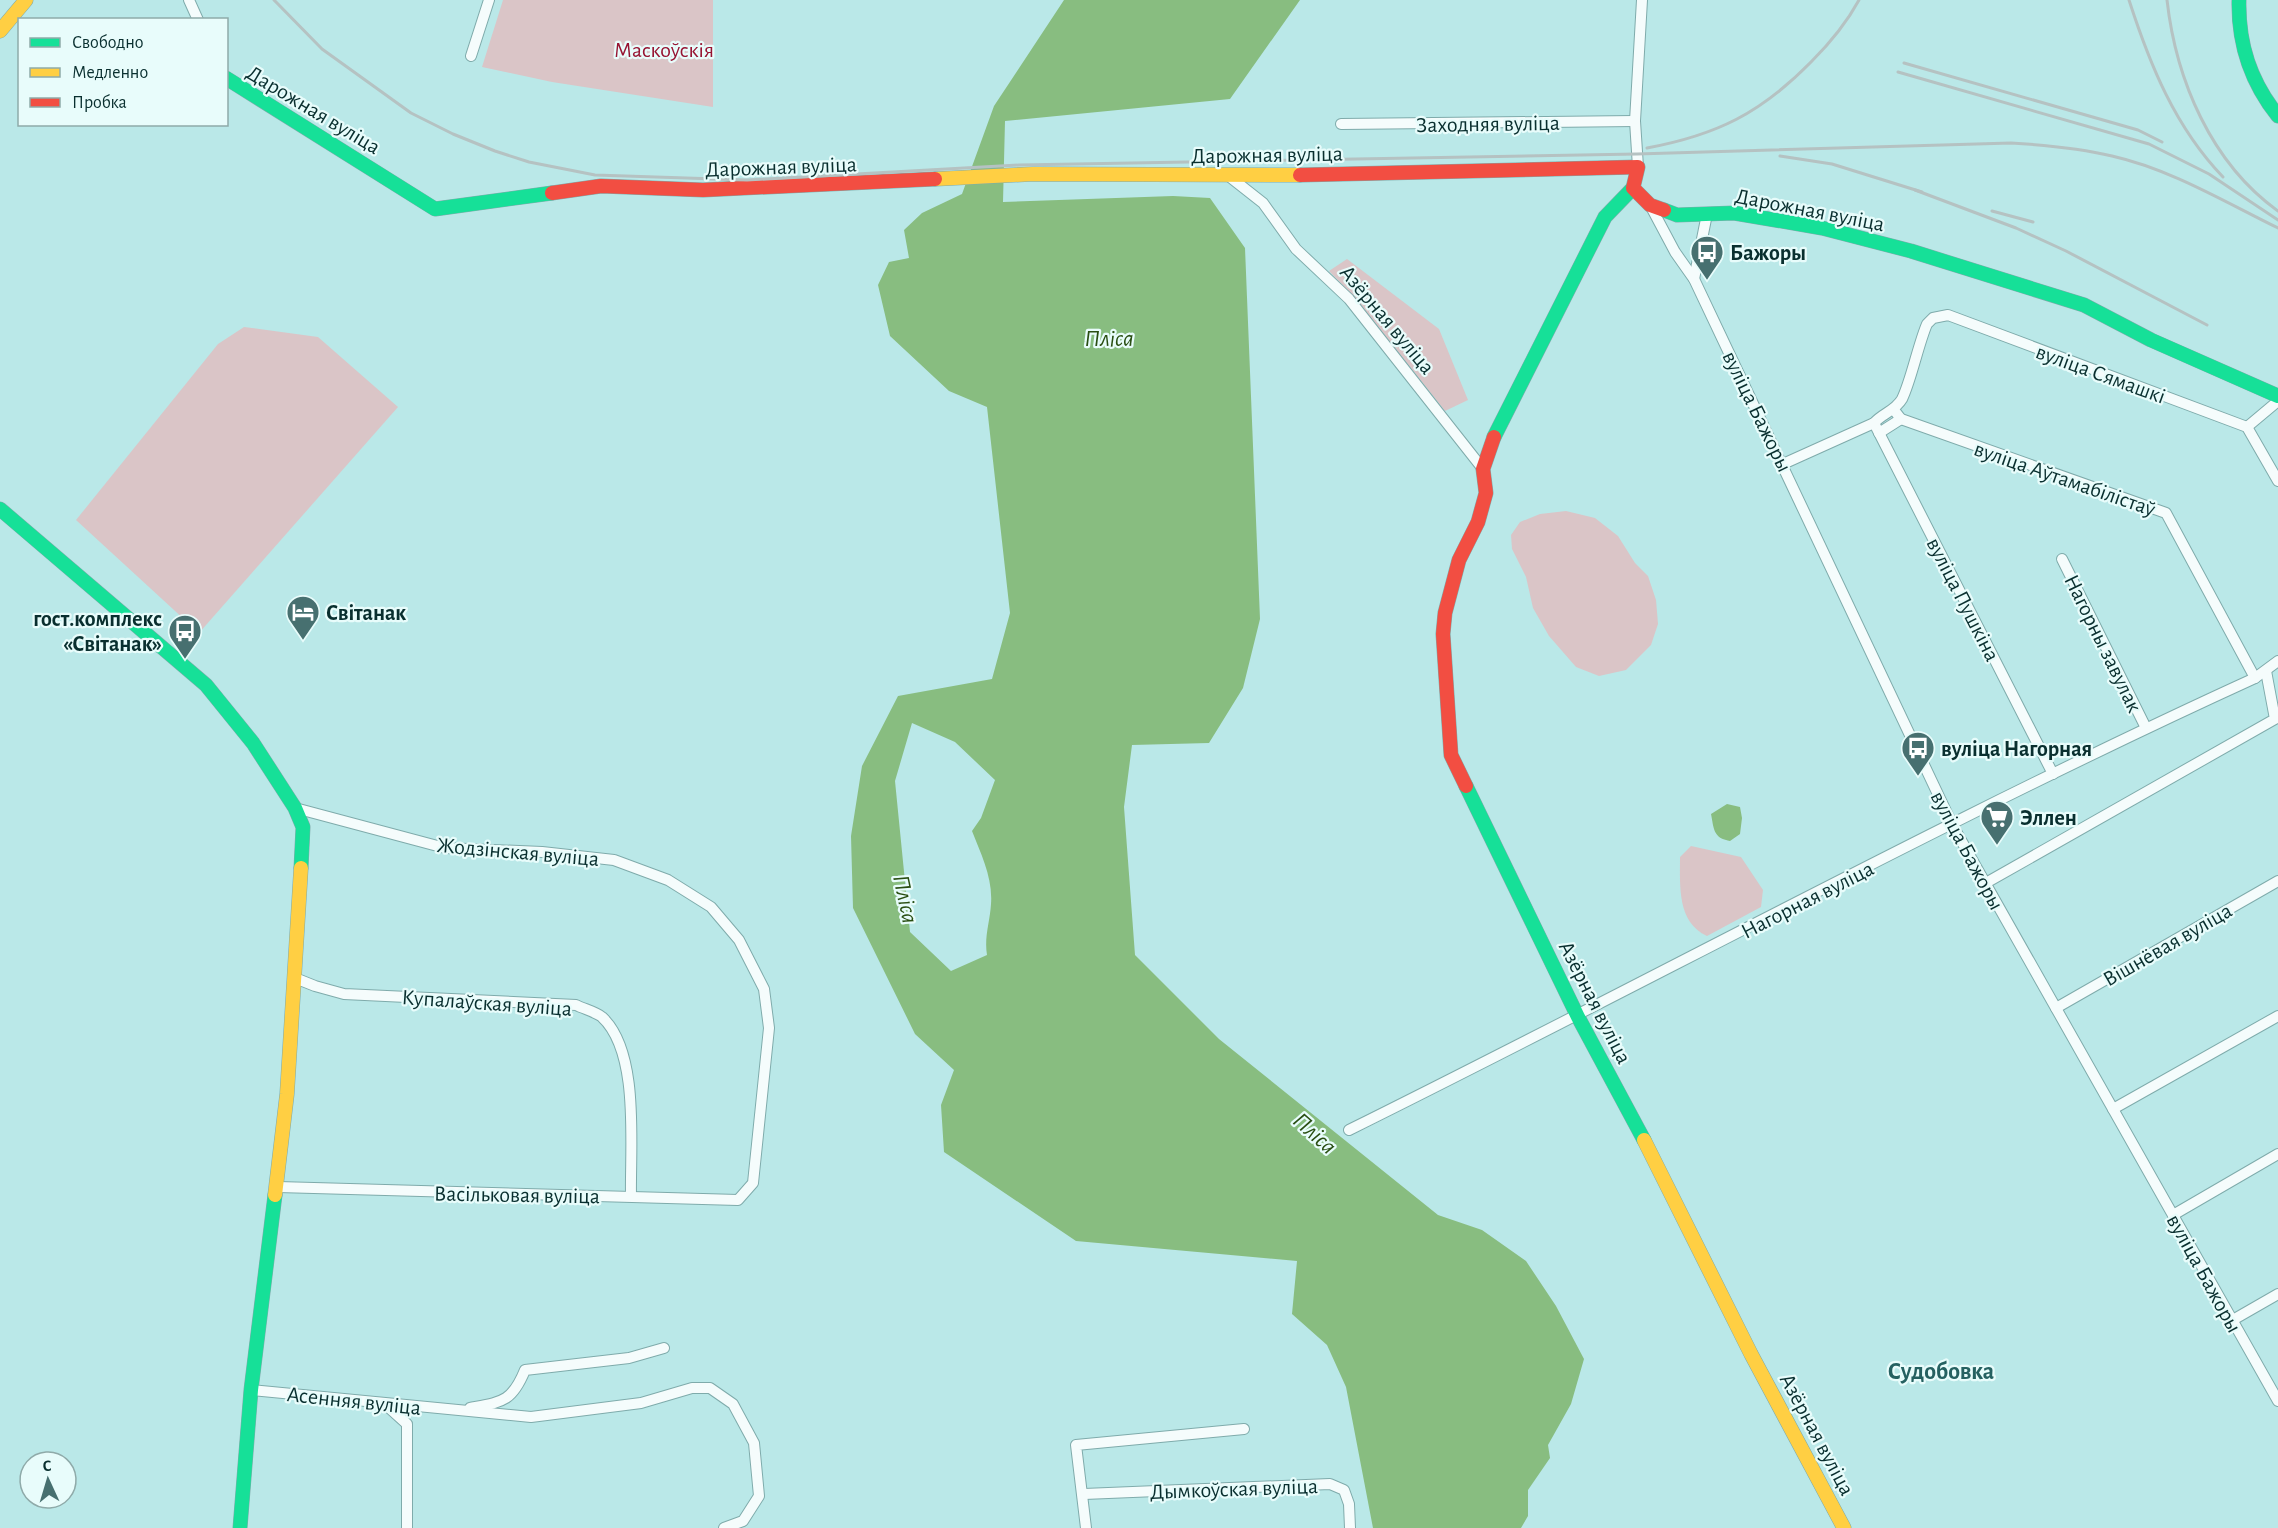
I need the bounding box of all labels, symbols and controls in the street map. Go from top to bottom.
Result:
legend [18,18,228,126]
text: Свободно [72,33,144,52]
park label: Маскоўскія [614,39,714,61]
street label: Дарожная вуліца [243,61,384,158]
text: Медленно [72,64,148,82]
text: Пробка [72,93,127,112]
street label: Заходняя вуліца [1416,112,1560,136]
street label: Дарожная вуліца [1191,143,1343,167]
street label: Дарожная вуліца [705,153,857,181]
street label: Дарожная вуліца [1733,185,1886,235]
bus stop icon: Бажоры [1689,234,1725,281]
place label: Бажоры [1730,242,1806,264]
street label: Азёрная вуліца [1336,261,1439,378]
water label: Пліса [1085,327,1133,351]
street label: вуліца Сямашкі [2033,340,2168,408]
street label: вуліца Бажоры [1718,347,1796,475]
street label: вуліца Аўтамабілістаў [1971,438,2159,521]
street label: вуліца Пушкіна [1923,534,2004,665]
street label: Нагорны завулак [2060,571,2146,716]
hotel icon: Світанак [285,594,321,641]
place label: Світанак [326,602,406,624]
place label: гост.комплекс «Світанак» [33,608,162,655]
bus stop icon: гост.комплекс «Світанак» [167,613,203,660]
bus stop icon: вуліца Нагорная [1900,730,1936,777]
place label: вуліца Нагорная [1941,738,2092,761]
street label: вуліца Бажоры [1927,787,2008,914]
supermarket icon: Эллен [1979,799,2015,846]
place label: Эллен [2020,807,2077,829]
street label: Жодзінская вуліца [436,834,600,870]
street label: Нагорная вуліца [1738,857,1877,943]
water label: Пліса [888,873,922,926]
street label: Вішнёвая вуліца [2099,899,2236,991]
street label: Азёрная вуліца [1555,938,1635,1067]
street label: Купалаўская вуліца [401,986,573,1020]
water label: Пліса [1288,1108,1341,1159]
street label: Васільковая вуліца [434,1183,600,1207]
street label: вуліца Бажоры [2163,1211,2246,1336]
district label: Судобовка [1888,1360,1994,1384]
street label: Азёрная вуліца [1776,1370,1858,1499]
street label: Асенняя вуліца [286,1383,422,1419]
north arrow [18,1450,78,1510]
text: С [42,1458,52,1474]
street label: Дымкоўская вуліца [1150,1475,1318,1503]

